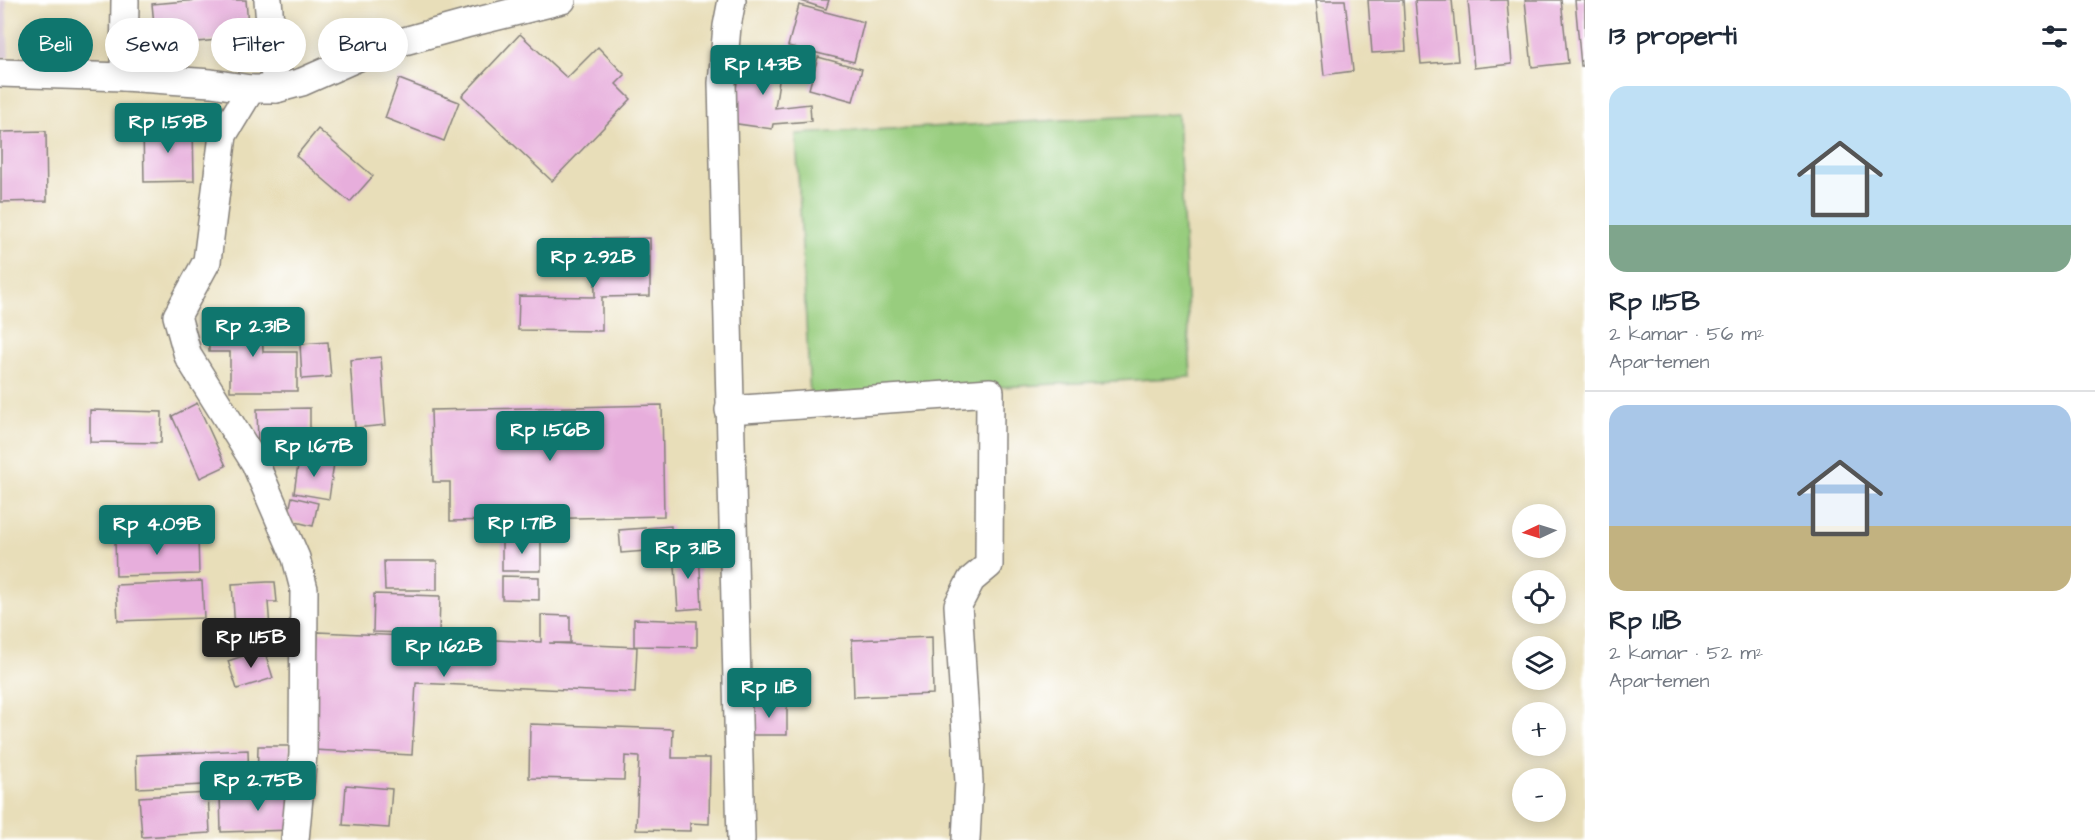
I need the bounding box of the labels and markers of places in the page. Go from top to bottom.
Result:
pin: Rp 1.43B [701,45,825,96]
pin: Rp 1.59B [106,103,230,154]
pin: Rp 2.92B [531,238,655,289]
pin: Rp 2.31B [191,307,315,358]
pin: Rp 1.56B [488,411,612,462]
pin: Rp 1.67B [252,427,376,478]
pin: Rp 1.71B [460,504,584,555]
pin: Rp 4.09B [95,505,219,556]
pin: Rp 3.11B [626,529,750,580]
pin: Rp 1.15B [189,618,313,669]
pin: Rp 1.62B [382,627,506,678]
pin: Rp 1.1B [714,668,824,719]
pin: Rp 2.75B [196,761,320,812]

